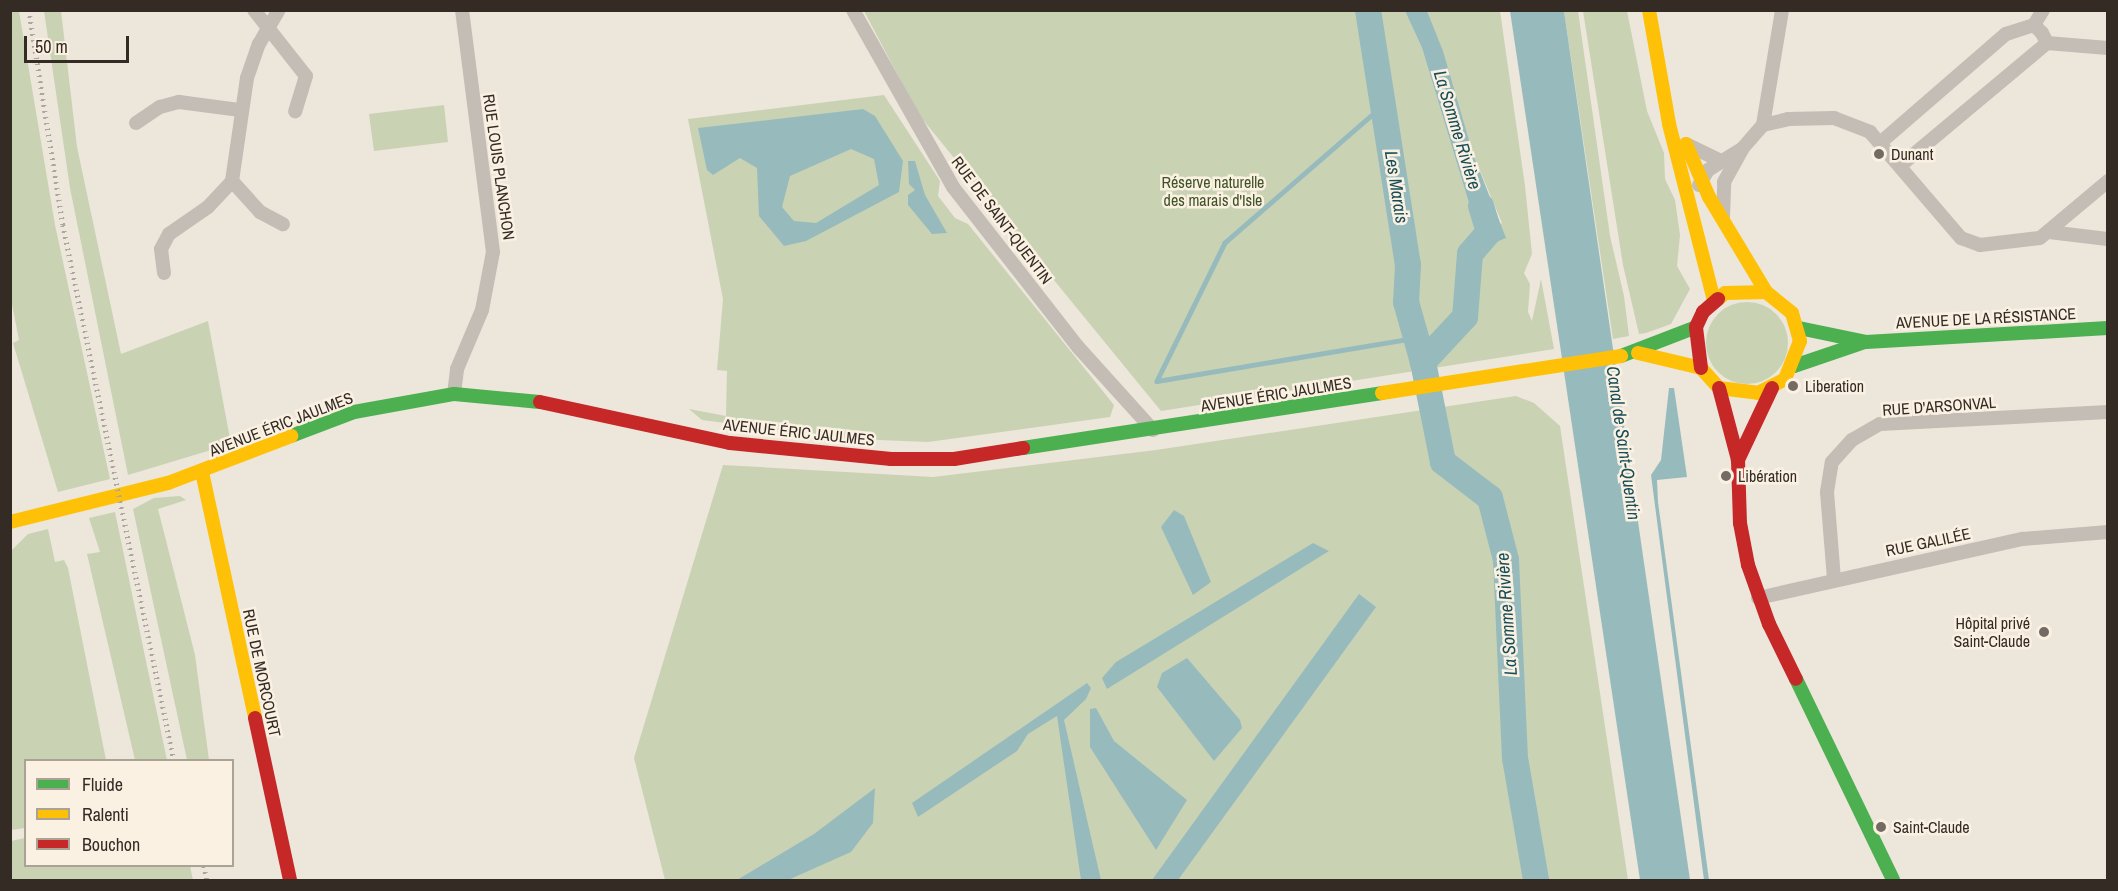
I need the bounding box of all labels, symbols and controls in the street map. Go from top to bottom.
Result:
scale bar [27,24,132,62]
text: 50 m [35,34,68,59]
water label: La Somme Rivière [1429,68,1485,192]
street label: RUE LOUIS PLANCHON [479,93,519,241]
place label: Dunant [1891,144,1933,164]
marker: Dunant [1872,147,1886,161]
water label: Les Marais [1380,149,1412,225]
street label: RUE DE SAINT-QUENTIN [948,153,1056,287]
park label: Réserve naturelle des marais d'Isle [1162,172,1264,210]
street label: AVENUE DE LA RÉSISTANCE [1895,304,2077,332]
water label: Canal de Saint-Quentin [1602,365,1644,521]
street label: AVENUE ÉRIC JAULMES [1199,373,1353,415]
place label: Liberation [1805,376,1864,396]
marker: Liberation [1786,379,1800,393]
street label: AVENUE ÉRIC JAULMES [207,388,355,460]
street label: RUE D'ARSONVAL [1882,392,1996,420]
street label: AVENUE ÉRIC JAULMES [722,415,876,449]
place label: Libération [1738,466,1797,486]
marker: Libération [1719,469,1733,483]
street label: RUE GALILÉE [1884,524,1972,560]
water label: La Somme Rivière [1492,552,1522,676]
street label: RUE DE MORCOURT [239,607,285,739]
place label: Hôpital privé Saint-Claude [1953,613,2030,651]
marker: Hôpital privé Saint-Claude [2035,623,2053,641]
legend [24,759,234,867]
text: Fluide [82,772,123,797]
text: Ralenti [82,802,129,827]
place label: Saint-Claude [1893,817,1970,837]
marker: Saint-Claude [1874,820,1888,834]
text: Bouchon [82,832,140,857]

